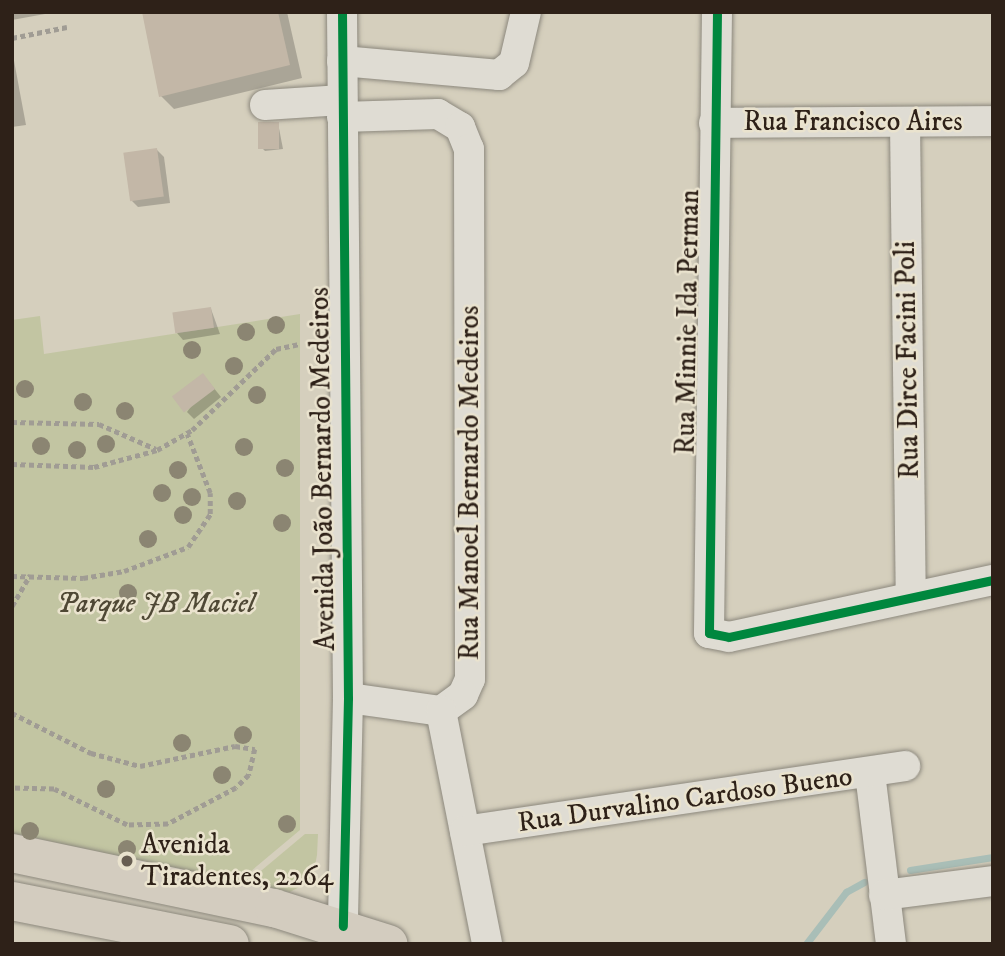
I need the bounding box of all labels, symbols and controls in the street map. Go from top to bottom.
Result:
street label: Rua Francisco Aires [743,105,963,139]
street label: Rua Minnie Ida Perman [669,189,707,455]
street label: Rua Dirce Facini Poli [889,241,927,479]
street label: Avenida João Bernardo Medeiros [303,287,343,651]
street label: Rua Manoel Bernardo Medeiros [453,306,487,660]
park label: Parque JB Maciel [57,587,255,621]
street label: Rua Durvalino Cardoso Bueno [515,760,855,840]
place label: Avenida Tiradentes, 2264 [141,828,333,894]
marker: Avenida Tiradentes, 2264 [119,853,135,869]

